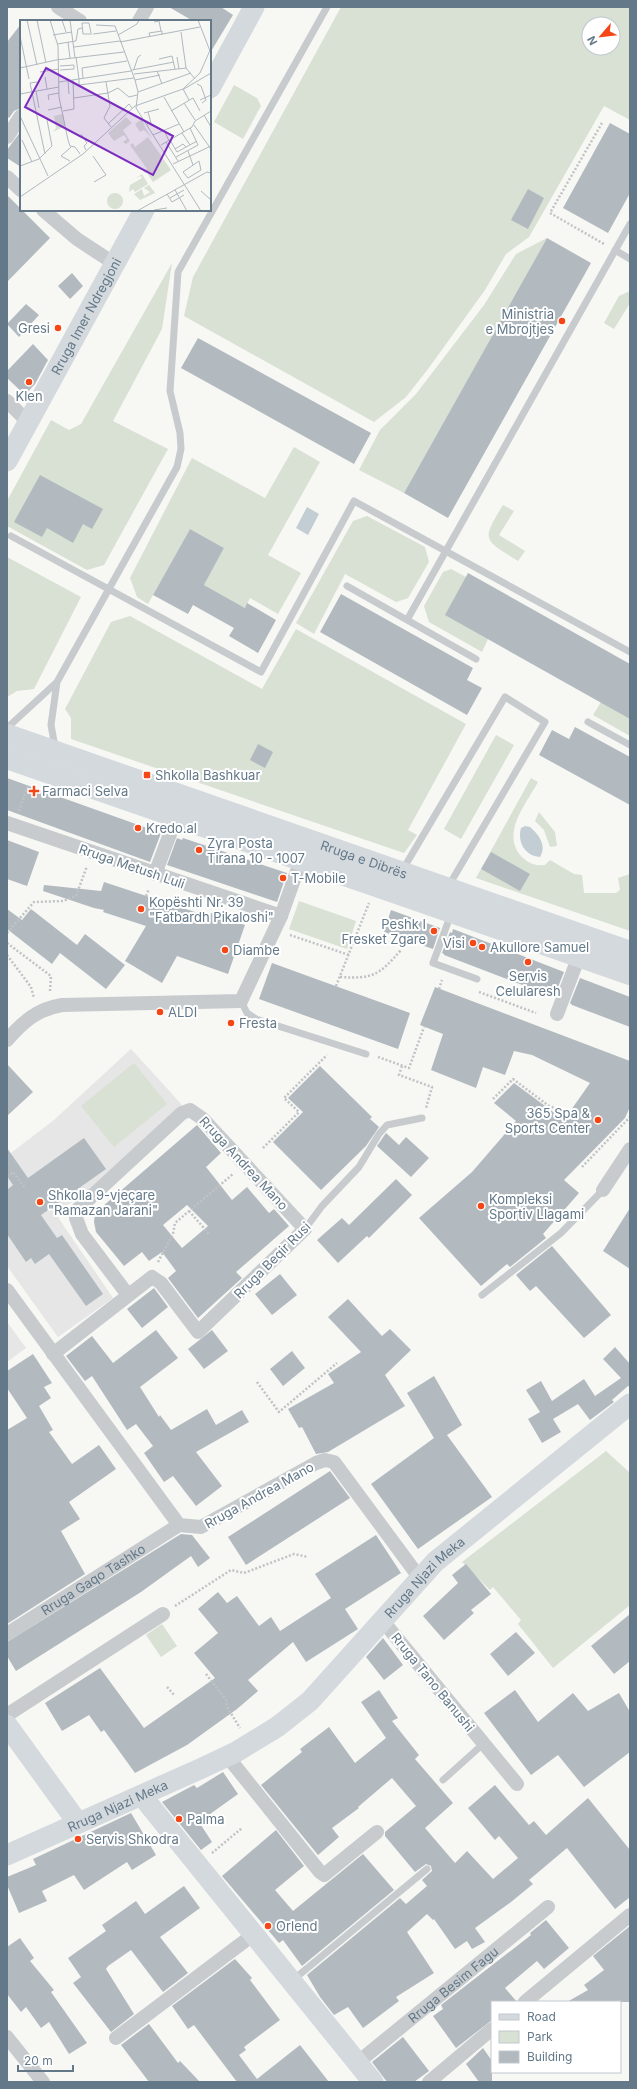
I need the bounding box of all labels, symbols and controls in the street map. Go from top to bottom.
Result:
north arrow [581,16,621,56]
inset map [20,20,211,211]
text: N [584,34,600,48]
street label: Rruga Imer Ndregjoni [48,255,124,377]
place label: Ministria e Mbrojtjes [485,306,554,337]
marker: Ministria e Mbrojtjes [557,316,567,326]
place label: Gresi [18,320,50,336]
marker: Gresi [53,323,63,333]
marker: Klen [24,377,34,387]
place label: Klen [15,388,43,404]
place label: Shkolla Bashkuar [155,767,260,783]
marker: Shkolla Bashkuar [142,770,152,780]
place label: Farmaci Selva [42,783,128,799]
marker: Farmaci Selva [29,786,39,796]
place label: Kredo.al [146,820,197,836]
marker: Kredo.al [133,823,143,833]
place label: Zyra Posta Tirana 10 - 1007 [207,835,305,866]
street label: Rruga e Dibrës [318,837,410,882]
street label: Rruga Metush Luli [77,840,187,892]
marker: Zyra Posta Tirana 10 - 1007 [194,845,204,855]
place label: T-Mobile [291,870,346,886]
marker: T-Mobile [278,873,288,883]
place label: Kopështi Nr. 39 "Fatbardh Pikaloshi" [149,894,274,925]
marker: Kopështi Nr. 39 "Fatbardh Pikaloshi" [136,904,146,914]
place label: Peshk I Fresket Zgare [342,916,426,947]
marker: Peshk I Fresket Zgare [429,926,439,936]
place label: Visi [443,935,465,951]
marker: Visi [468,938,478,948]
place label: Akullore Samuel [490,939,589,955]
place label: Diambe [233,942,280,958]
marker: Akullore Samuel [477,942,487,952]
marker: Diambe [220,945,230,955]
marker: Servis Celularesh [523,957,533,967]
place label: Servis Celularesh [495,968,561,999]
place label: ALDI [168,1004,197,1020]
marker: ALDI [155,1007,165,1017]
place label: Fresta [239,1015,277,1031]
marker: Fresta [226,1018,236,1028]
place label: 365 Spa & Sports Center [505,1105,591,1136]
street label: Rruga Andrea Mano [196,1113,292,1213]
marker: 365 Spa & Sports Center [593,1115,603,1125]
place label: Shkolla 9-vjeçare "Ramazan Jarani" [48,1187,158,1218]
place label: Kompleksi Sportiv Llagami [489,1191,584,1222]
marker: Shkolla 9-vjeçare "Ramazan Jarani" [35,1197,45,1207]
marker: Kompleksi Sportiv Llagami [476,1201,486,1211]
street label: Rruga Beqir Rusi [230,1218,314,1302]
street label: Rruga Andrea Mano [202,1458,317,1532]
street label: Rruga Njazi Meka [381,1533,468,1621]
street label: Rruga Gaqo Tashko [38,1540,148,1618]
street label: Rruga Tano Banushi [388,1629,478,1735]
street label: Rruga Njazi Meka [65,1776,170,1835]
place label: Palma [187,1811,224,1827]
marker: Palma [174,1814,184,1824]
place label: Servis Shkodra [86,1831,179,1847]
marker: Servis Shkodra [73,1834,83,1844]
place label: Orlend [276,1918,317,1934]
marker: Orlend [263,1921,273,1931]
street label: Rruga Besim Fagu [405,1943,501,2026]
legend [491,2001,621,2073]
text: Road [527,2009,556,2024]
text: Park [527,2029,553,2044]
scale bar [18,2047,73,2073]
text: Building [527,2049,572,2064]
text: 20 m [24,2053,53,2068]

